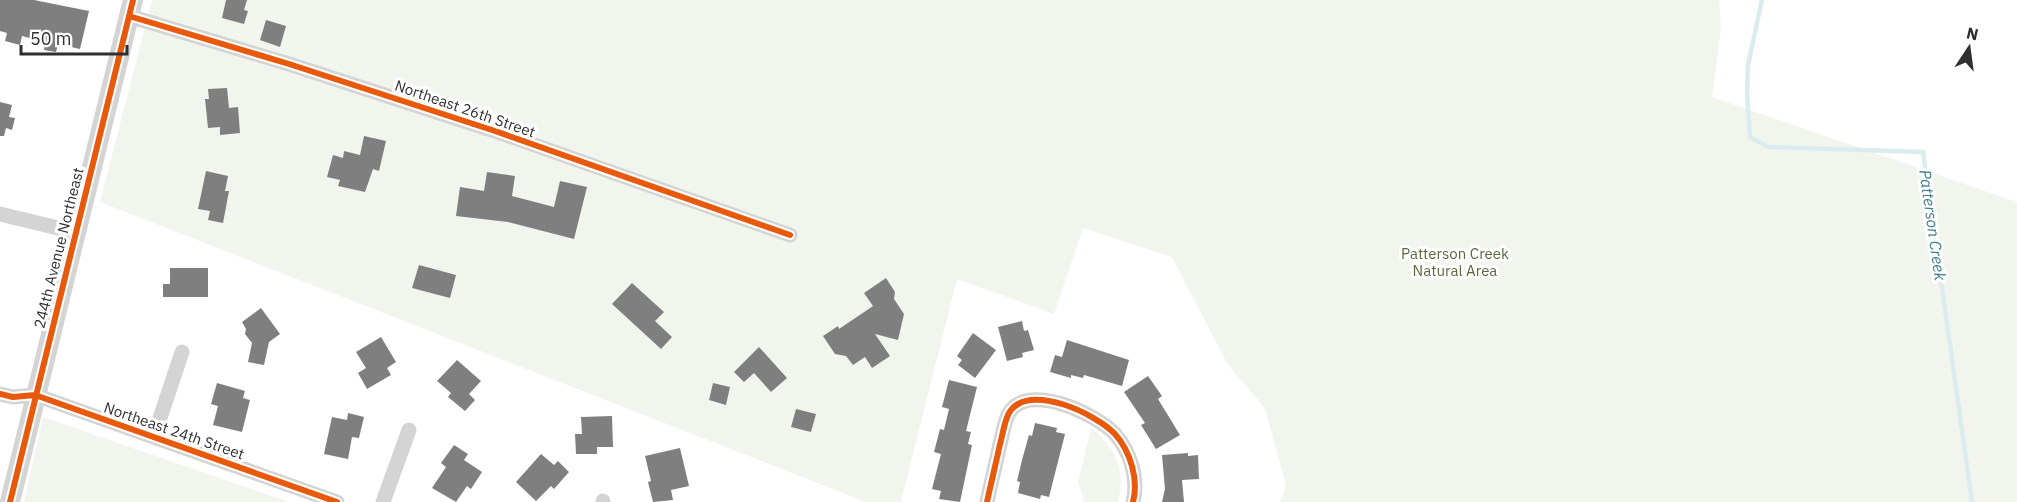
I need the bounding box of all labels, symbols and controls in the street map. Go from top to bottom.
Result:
scale bar [21,18,128,56]
north arrow [1939,18,1999,78]
text: N [1964,22,1980,44]
text: 50 m [30,27,72,50]
street label: Northeast 26th Street [393,76,538,141]
street label: 244th Avenue Northeast [29,166,88,330]
water label: Patterson Creek [1915,168,1951,282]
park label: Patterson Creek Natural Area [1401,244,1509,280]
street label: Northeast 24th Street [102,398,247,463]

